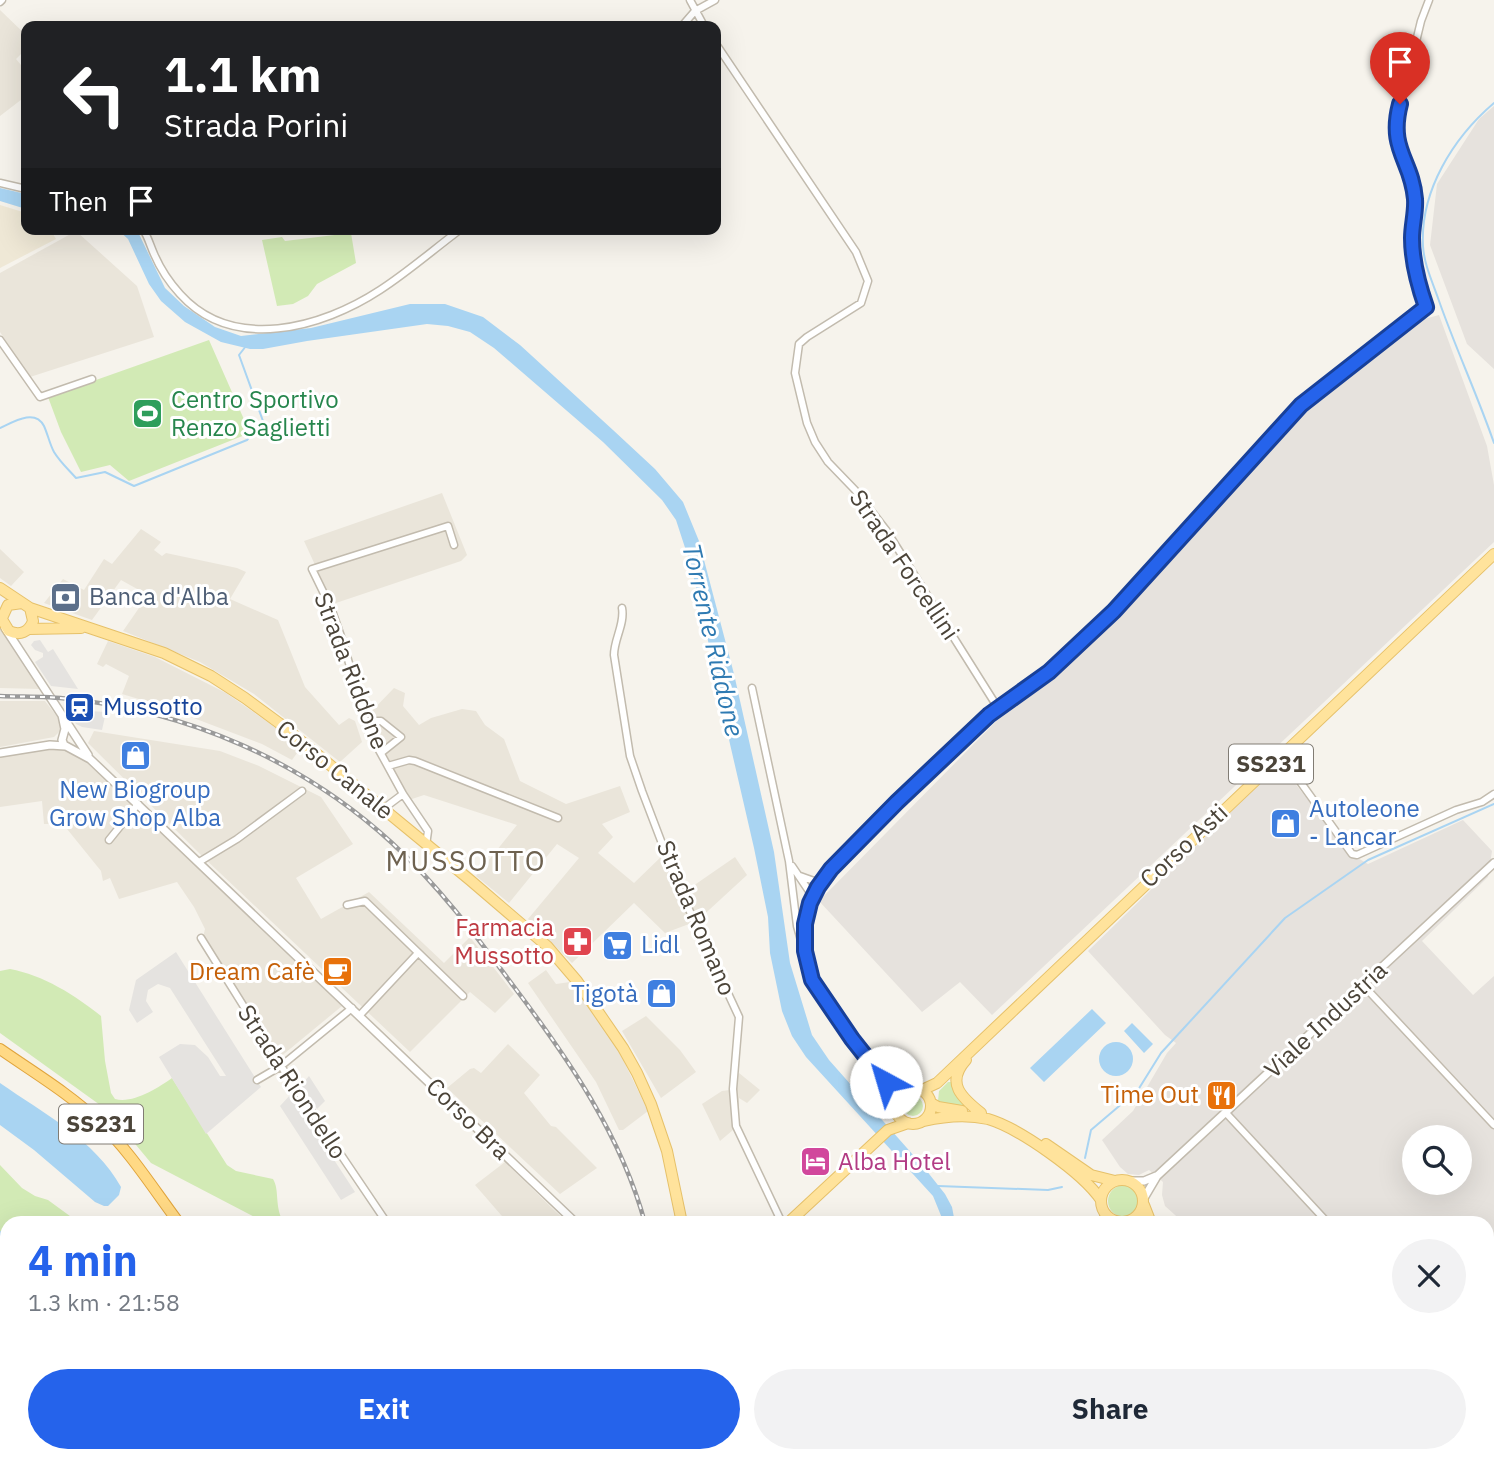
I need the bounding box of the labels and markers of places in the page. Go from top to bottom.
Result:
pin [1370,32,1430,104]
place label: Centro Sportivo Renzo Saglietti [171,383,339,443]
sports icon: Centro Sportivo Renzo Saglietti [131,397,165,431]
bank icon: Banca d'Alba [49,580,83,614]
place label: Banca d'Alba [89,580,229,612]
station icon: Mussotto [63,690,97,724]
place label: Mussotto [103,690,203,722]
shop icon: New Biogroup Grow Shop Alba [118,739,152,773]
place label: New Biogroup Grow Shop Alba [49,773,221,833]
place label: Autoleone - Lancar [1309,792,1420,852]
shop icon: Autoleone - Lancar [1269,806,1303,840]
place label: Farmacia Mussotto [454,911,554,971]
pharmacy icon: Farmacia Mussotto [560,925,594,959]
supermarket icon: Lidl [601,928,635,962]
place label: Lidl [641,928,679,960]
place label: Dream Cafè [189,955,315,987]
cafe icon: Dream Cafè [321,955,355,989]
place label: Tigotà [571,977,638,1009]
shop icon: Tigotà [644,977,678,1011]
place label: Time Out [1100,1078,1199,1110]
restaurant icon: Time Out [1205,1078,1239,1112]
hotel icon: Alba Hotel [798,1145,832,1179]
place label: Alba Hotel [838,1145,951,1177]

